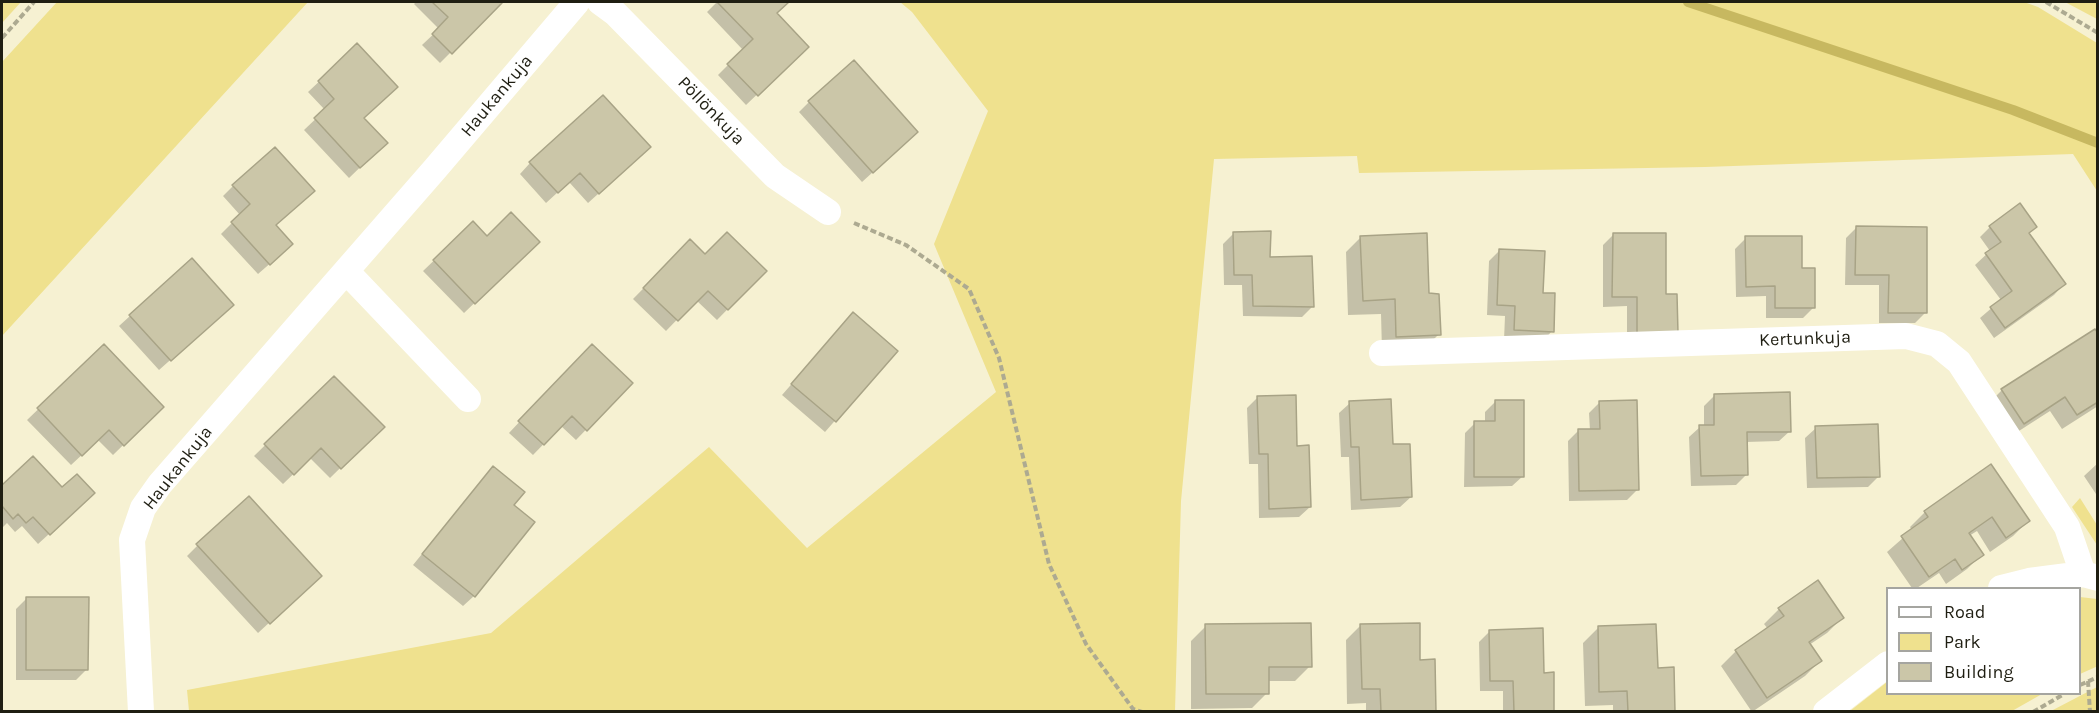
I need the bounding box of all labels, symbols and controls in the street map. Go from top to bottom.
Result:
street label: Haukankuja [456,51,538,141]
street label: Pöllönkuja [673,72,749,150]
street label: Kertunkuja [1759,327,1851,351]
street label: Haukankuja [139,422,217,514]
legend [1886,587,2081,695]
text: Road [1944,601,1985,623]
text: Park [1944,631,1981,653]
text: Building [1944,661,2014,683]

